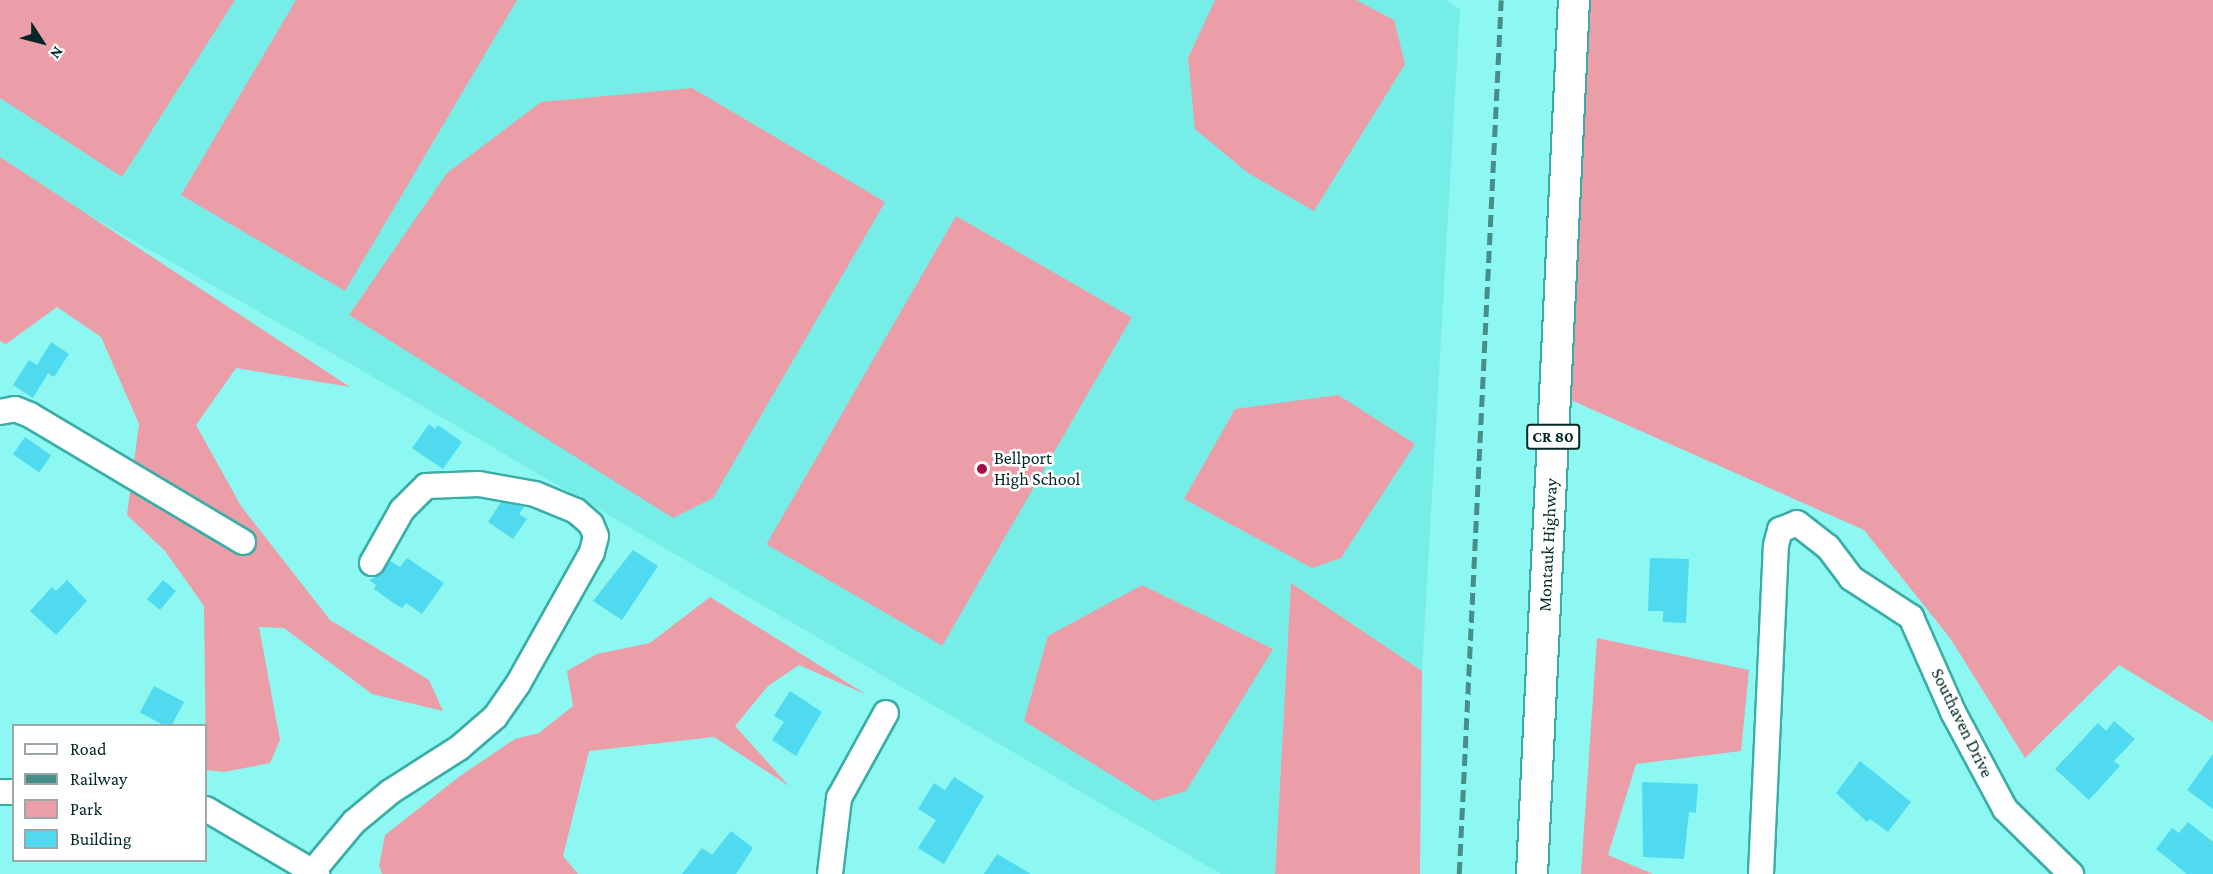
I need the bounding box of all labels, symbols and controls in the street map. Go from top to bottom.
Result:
north arrow [12,12,72,72]
text: N [47,43,67,62]
road number: CR 80 [1526,424,1580,450]
place label: Bellport High School [994,448,1080,490]
marker: Bellport High School [975,462,989,476]
street label: Montauk Highway [1534,478,1562,612]
street label: Southaven Drive [1926,665,1998,781]
legend [12,724,207,862]
text: Road [70,739,107,759]
text: Railway [70,769,127,789]
text: Park [70,799,102,819]
text: Building [70,829,131,849]

